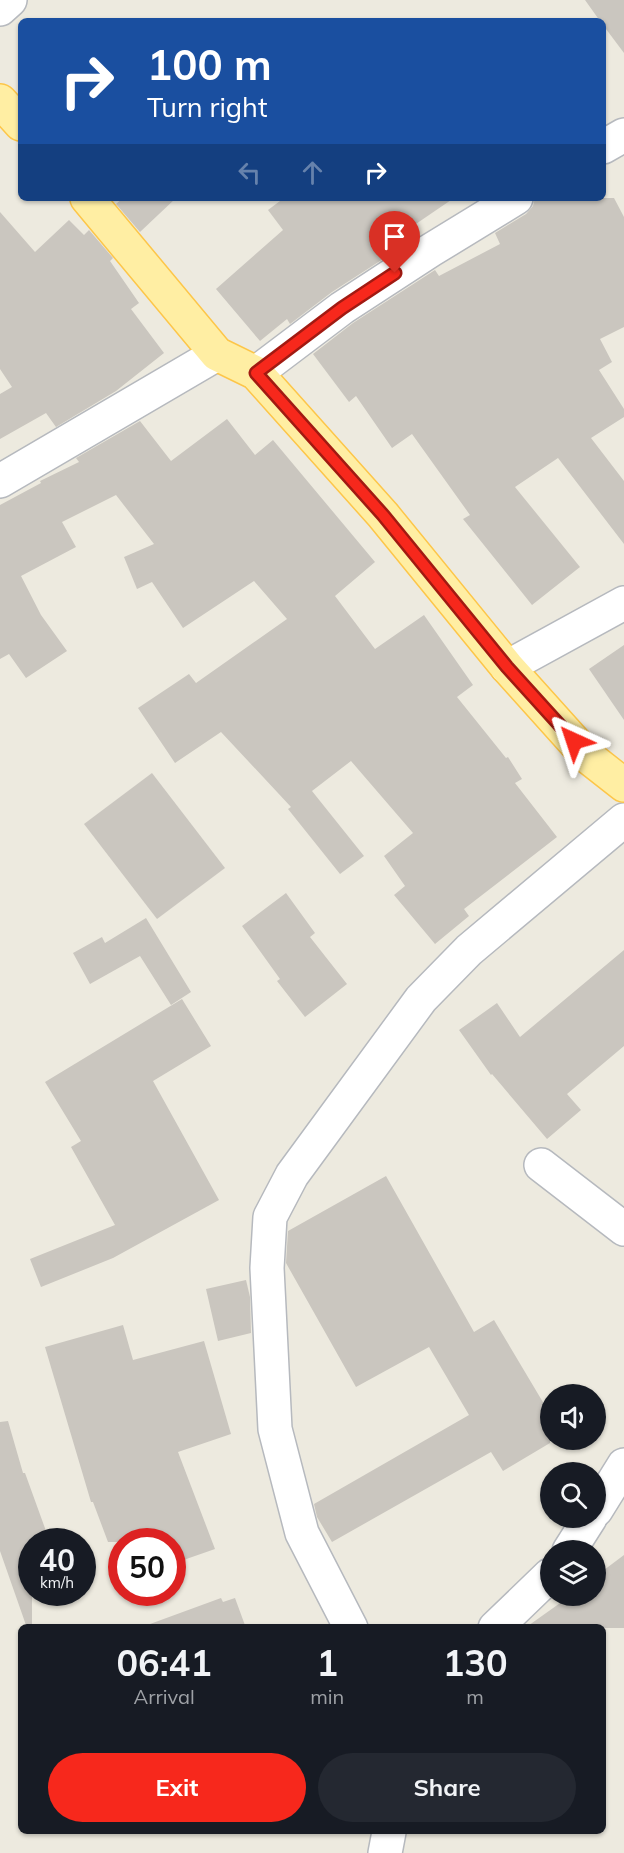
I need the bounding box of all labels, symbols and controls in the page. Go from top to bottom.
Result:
text: 100 m [147,38,272,91]
icon: right [48,42,126,120]
text: Turn right [147,90,267,124]
icon: left [233,156,266,189]
icon: ahead [296,156,329,189]
icon: right [359,156,392,189]
pin [369,211,420,273]
icon: arrive [378,220,411,253]
position arrow [542,709,606,773]
map controls [540,1384,606,1606]
button: sound [540,1384,606,1450]
button: search [540,1462,606,1528]
speed limit sign: 50 [108,1528,186,1606]
button: layers [540,1540,606,1606]
text: 40 [39,1541,75,1579]
text: km/h [40,1573,74,1592]
text: 06:41 [116,1640,212,1685]
text: 1 [316,1640,338,1685]
text: 130 [443,1640,508,1685]
text: Arrival [134,1684,195,1709]
text: min [310,1684,344,1709]
text: m [466,1684,484,1709]
button: Exit [48,1753,306,1822]
button: Share [318,1753,576,1822]

